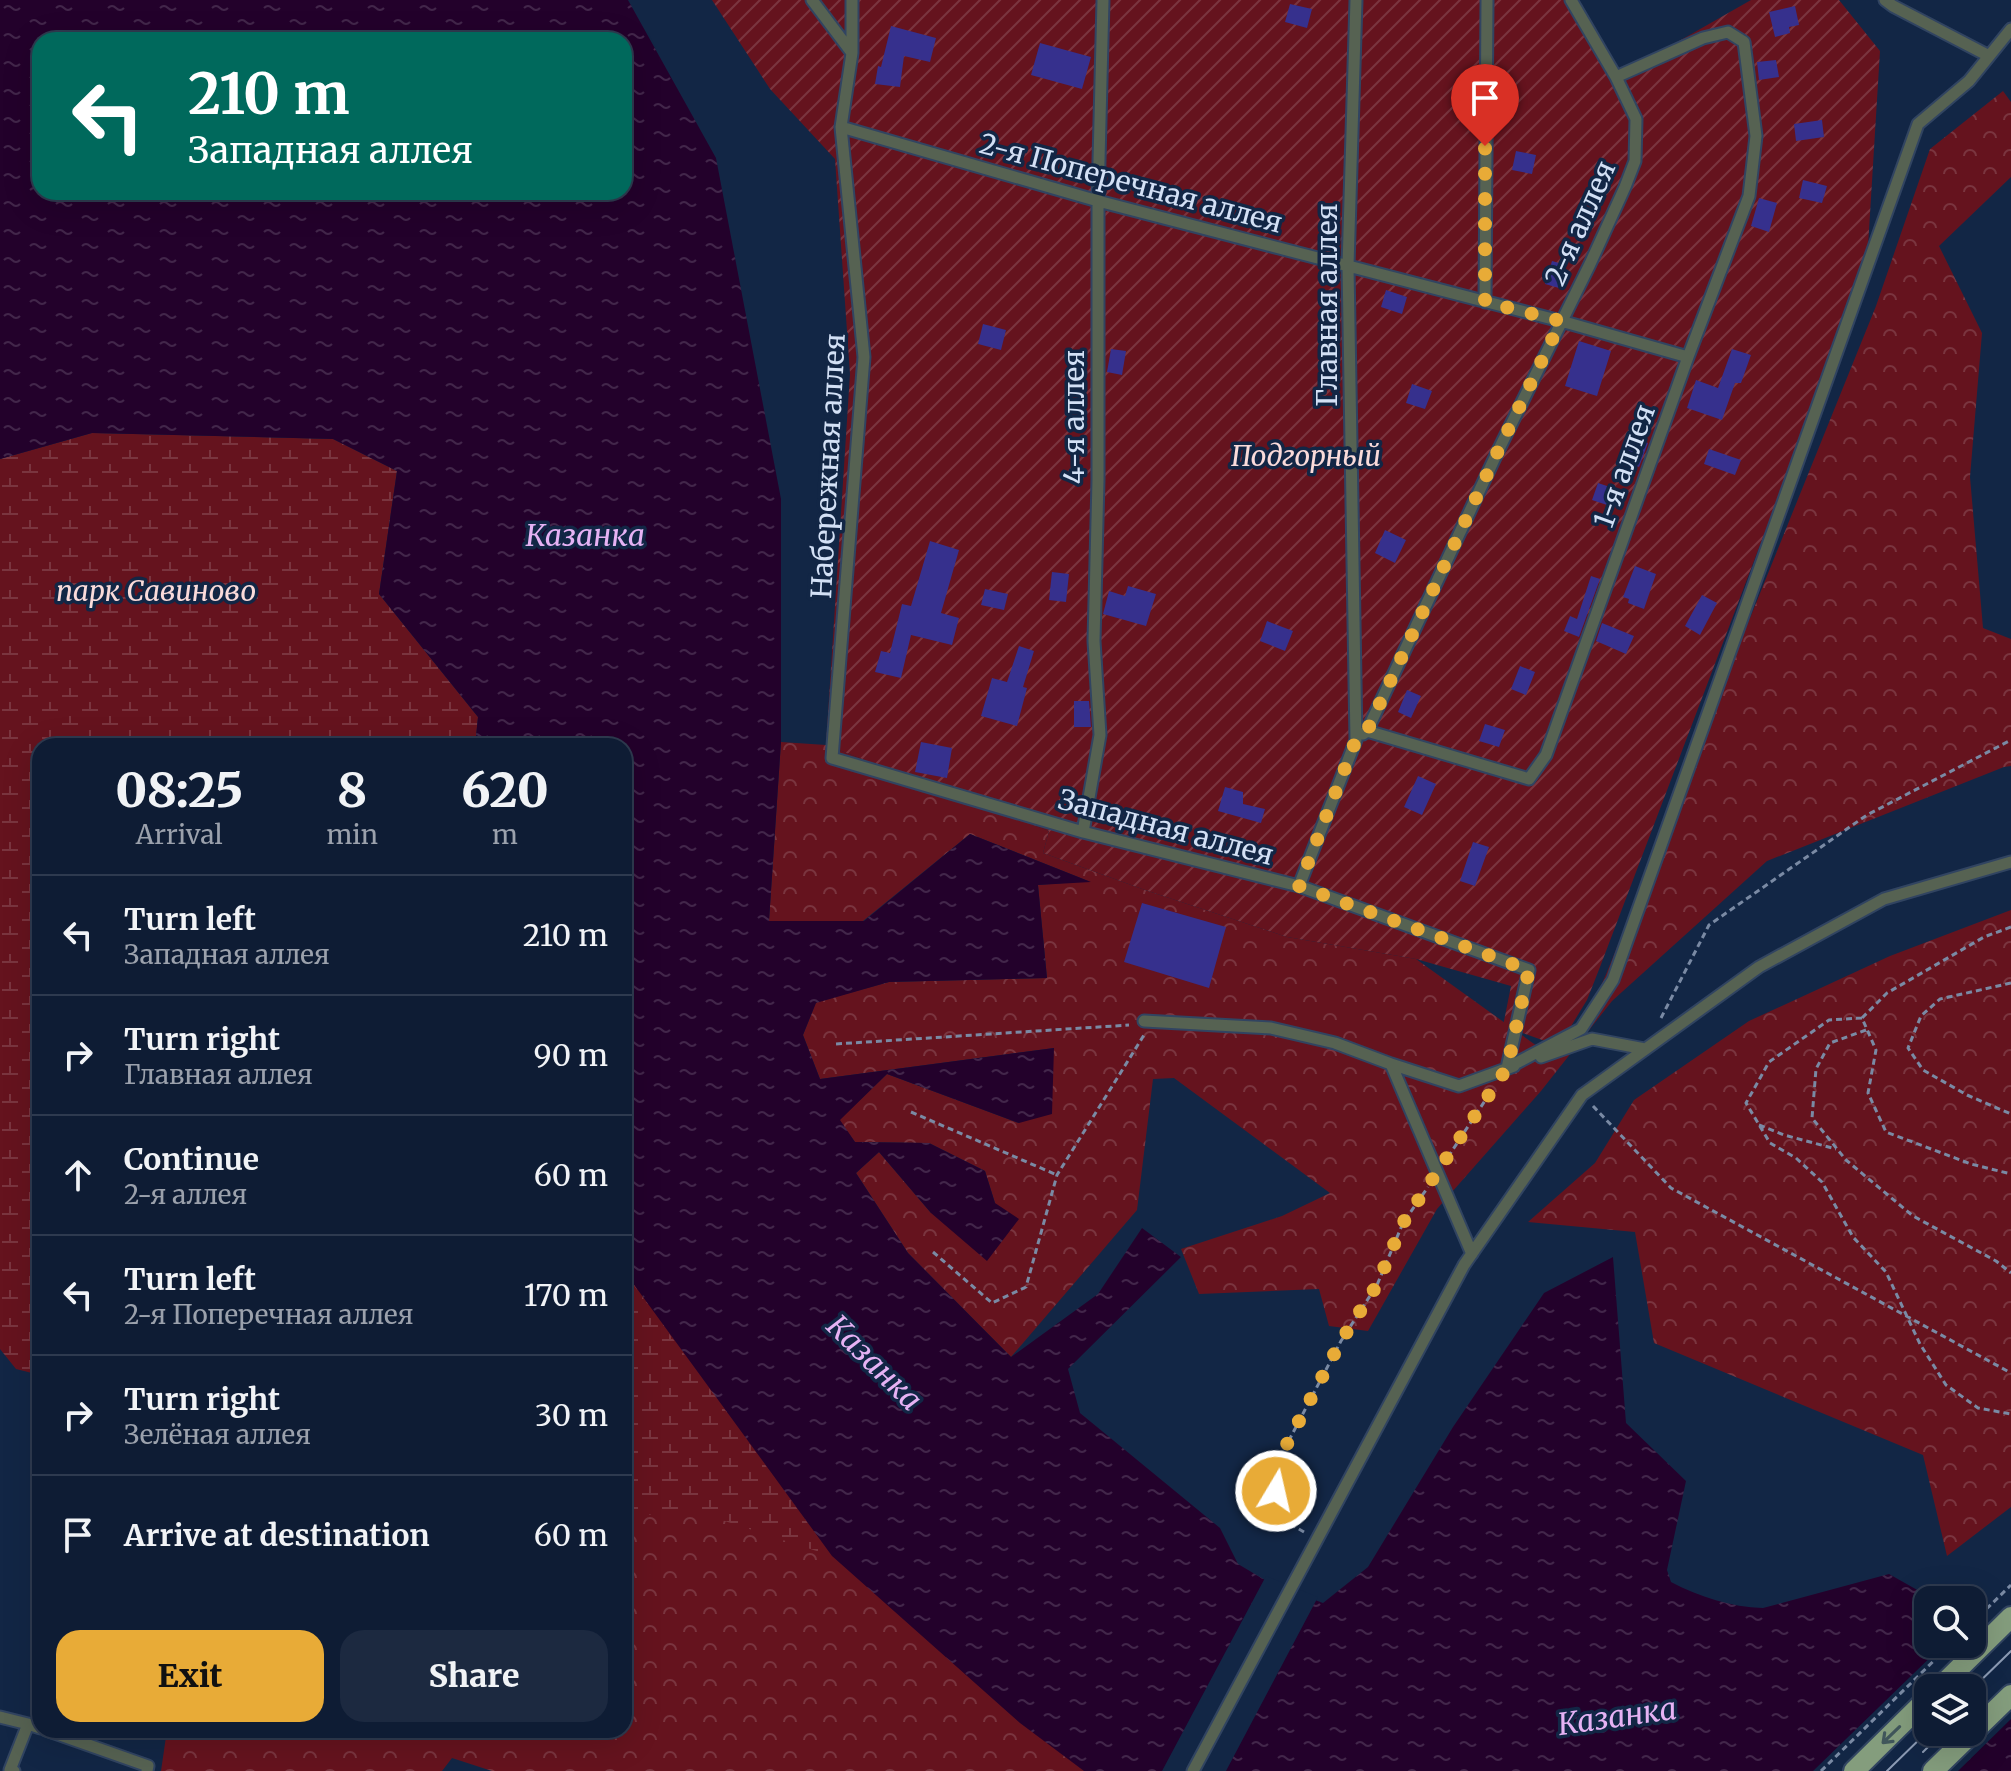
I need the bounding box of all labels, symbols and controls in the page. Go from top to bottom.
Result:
text: 210 m [188,59,350,129]
icon: left [56,64,160,168]
pin [1451,64,1519,146]
icon: arrive [1463,76,1507,120]
street label: 2-я Поперечная аллея [976,125,1286,241]
text: Западная аллея [188,128,473,173]
street label: 2-я аллея [1537,155,1623,291]
street label: Главная аллея [1309,203,1345,407]
street label: Набережная аллея [803,332,853,600]
street label: 4-я аллея [1056,350,1092,484]
street label: 1-я аллея [1585,399,1663,533]
park label: Подгорный [1231,438,1381,474]
water label: Казанка [525,516,645,554]
park label: парк Савиново [56,573,256,609]
text: 08:25 [115,760,243,820]
text: 8 [337,760,367,820]
text: 620 [461,760,549,820]
street label: Западная аллея [1054,781,1278,873]
text: Arrival [136,818,223,851]
text: min [326,818,378,851]
text: m [492,818,518,851]
text: Turn left [124,900,256,938]
icon: left [56,913,100,957]
text: 210 m [523,916,608,954]
text: Западная аллея [124,938,330,971]
text: Turn right [124,1020,280,1058]
icon: right [56,1033,100,1077]
text: 90 m [534,1036,608,1074]
text: Главная аллея [124,1058,313,1091]
text: Continue [124,1140,259,1178]
icon: ahead [56,1153,100,1197]
text: 60 m [534,1156,608,1194]
text: 2-я аллея [124,1178,247,1211]
text: Turn left [124,1260,256,1298]
icon: left [56,1273,100,1317]
text: 170 m [524,1276,608,1314]
text: 2-я Поперечная аллея [124,1298,413,1331]
water label: Казанка [819,1307,930,1418]
text: Turn right [124,1380,280,1418]
icon: right [56,1393,100,1437]
text: 30 m [535,1396,608,1434]
text: Зелёная аллея [124,1418,311,1451]
position arrow [1234,1449,1318,1533]
icon: arrive [56,1513,100,1557]
text: Arrive at destination [124,1516,430,1554]
text: 60 m [534,1516,608,1554]
map controls [1914,1586,1986,1746]
button: search [1914,1586,1986,1658]
button: Exit [56,1630,324,1722]
button: Share [340,1630,608,1722]
button: layers [1914,1674,1986,1746]
water label: Казанка [1555,1689,1679,1743]
one-way arrow [1882,1725,1901,1744]

